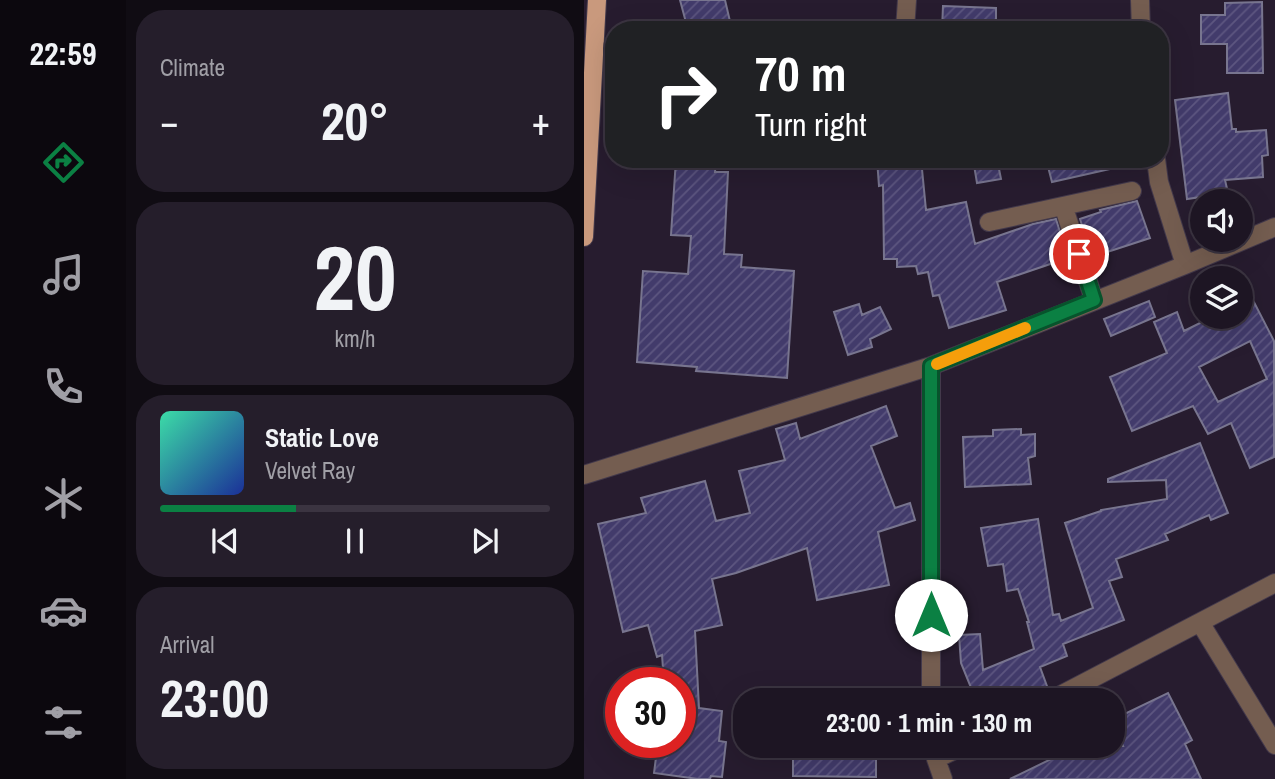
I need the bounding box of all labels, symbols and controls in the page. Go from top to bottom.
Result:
text: 22:59 [29,32,97,75]
text: 70 m [755,40,847,106]
icon: right [640,49,731,140]
text: Climate [160,52,225,83]
text: 20° [321,86,389,156]
text: − [160,96,178,147]
text: + [532,96,550,147]
text: Turn right [755,103,867,146]
icon: directions [39,138,88,187]
map controls [1190,189,1253,329]
button: sound [1190,189,1253,252]
text: 20 [314,216,397,338]
pin [1049,224,1109,284]
icon: arrive [1060,235,1098,273]
icon: music [39,250,88,299]
button: layers [1190,266,1253,329]
text: km/h [335,323,375,354]
icon: phone [39,362,88,411]
text: Static Love [265,420,379,455]
text: Velvet Ray [265,455,355,486]
icon: climate [39,474,88,523]
icon: previous [206,522,244,560]
icon: pause [336,522,374,560]
icon: next [466,522,504,560]
position arrow [894,578,968,652]
icon: car [39,586,88,635]
text: Arrival [160,629,215,660]
text: 23:00 [160,663,269,733]
speed limit sign: 30 [605,667,696,758]
icon: filters [39,698,88,747]
text: 23:00 · 1 min · 130 m [826,705,1032,740]

